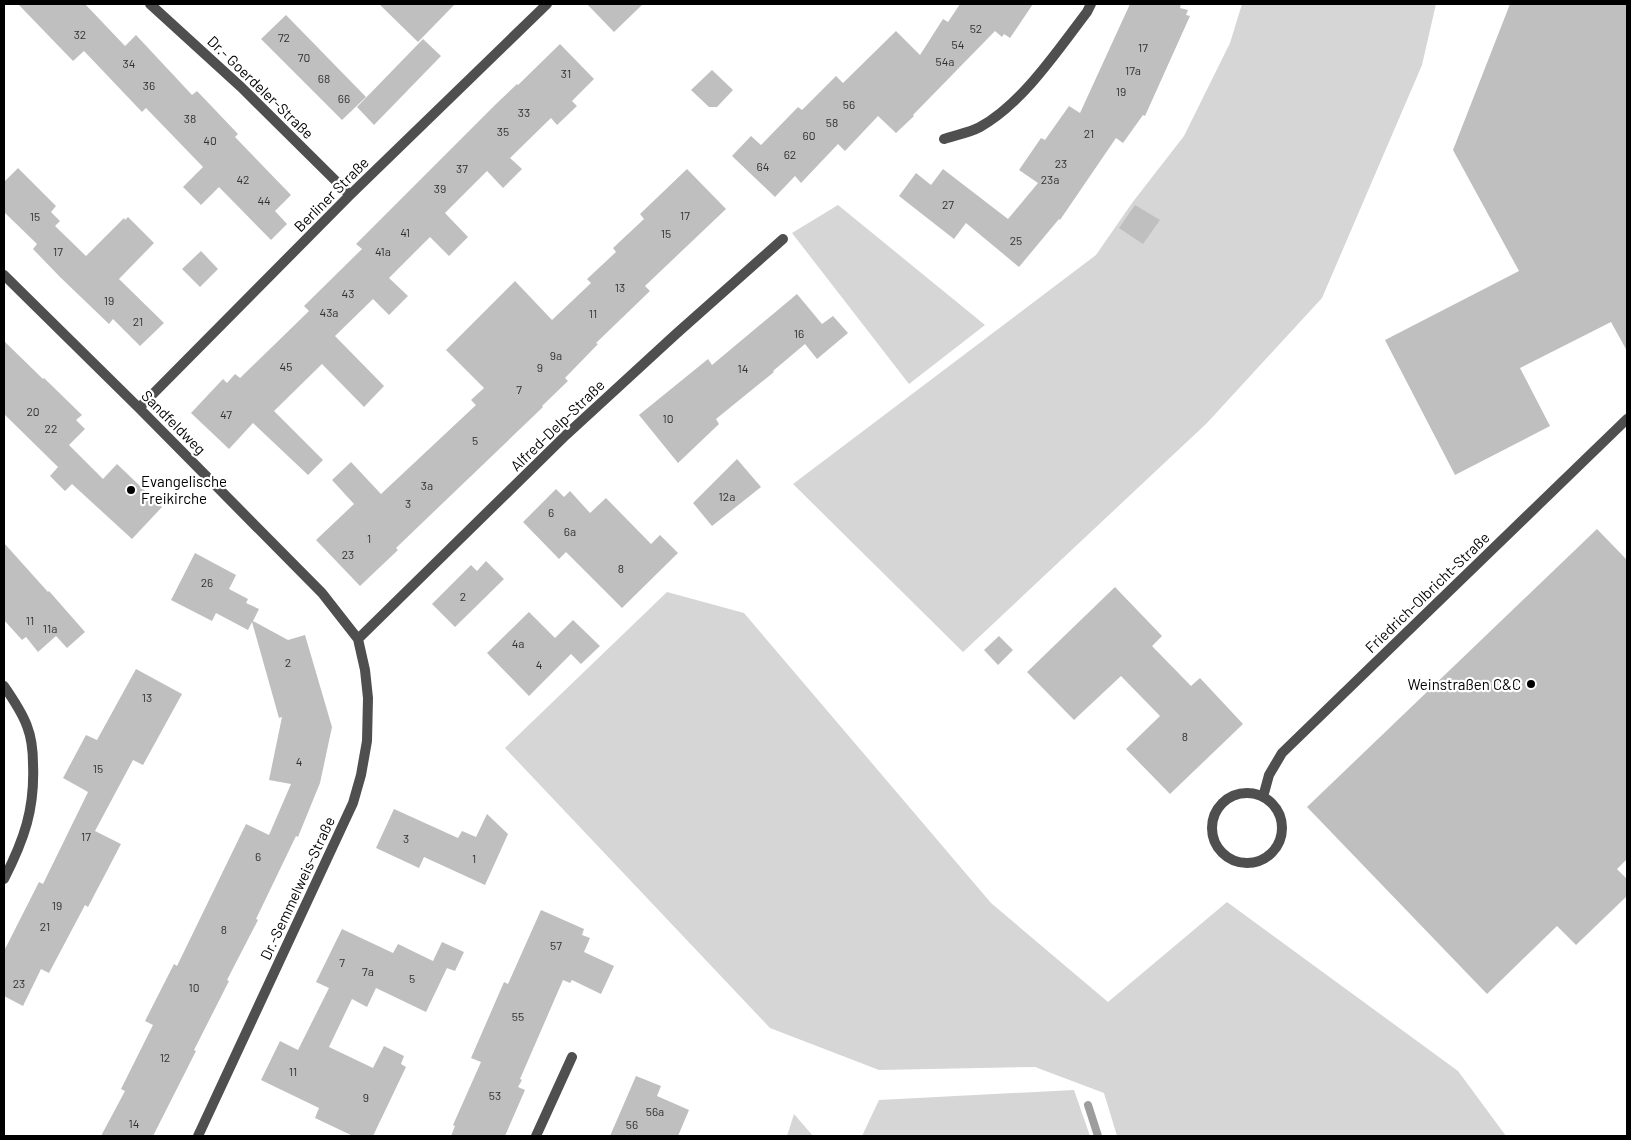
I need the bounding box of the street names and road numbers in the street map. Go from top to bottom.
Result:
street label: Dr.- Goerdeler-Straße [204,32,318,142]
street label: Berliner Straße [290,153,372,235]
street label: Alfred-Delp-Straße [506,376,608,474]
street label: Sandfeldweg [138,386,210,458]
street label: Friedrich-Olbricht-Straße [1361,528,1493,656]
street label: Dr.-Semmelweis-Straße [256,813,338,963]

